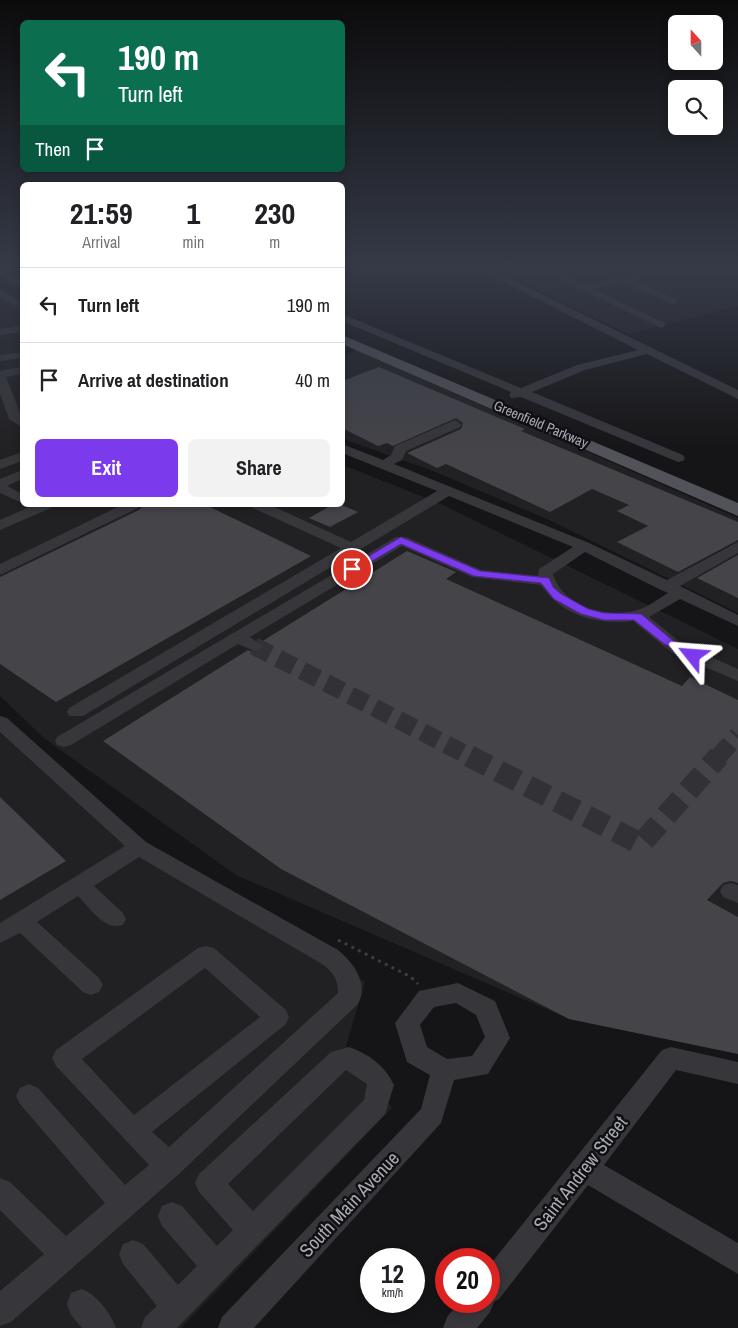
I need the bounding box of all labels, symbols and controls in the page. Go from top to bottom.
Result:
north arrow [668,15,722,70]
map controls [668,15,723,135]
text: 190 m [118,34,199,81]
icon: left [35,40,100,105]
text: Turn left [118,79,183,109]
button: search [668,80,723,135]
icon: arrive [81,135,109,163]
text: Then [35,136,71,162]
text: 21:59 [70,193,133,233]
text: 1 [187,193,200,233]
text: 230 [254,193,295,233]
text: Arrival [82,231,120,253]
text: min [182,231,204,253]
text: m [269,231,280,253]
icon: left [35,291,63,319]
text: Turn left [78,292,139,318]
text: 190 m [287,292,330,318]
icon: arrive [35,366,63,394]
text: Arrive at destination [78,367,229,393]
text: 40 m [295,367,330,393]
street label: Greenfield Parkway [491,396,591,452]
button: Exit [35,439,178,497]
button: Share [188,439,330,497]
pin [331,548,373,590]
icon: arrive [338,555,366,583]
position arrow [666,629,718,681]
street label: Saint Andrew Street [527,1110,633,1236]
street label: South Main Avenue [293,1145,405,1263]
speed limit sign: 20 [435,1248,500,1313]
text: 12 [381,1257,404,1291]
text: km/h [382,1285,403,1301]

